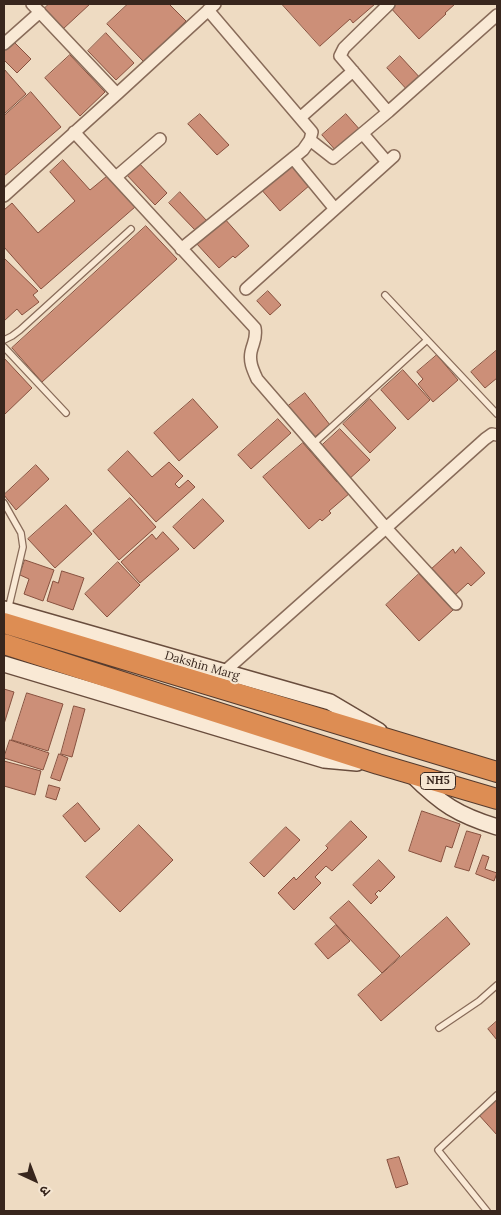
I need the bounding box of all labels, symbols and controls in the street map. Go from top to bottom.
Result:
street label: Dakshin Marg [163,648,241,684]
road number: NH5 [420,772,456,789]
north arrow [10,1155,60,1205]
text: उ [36,1182,54,1200]

